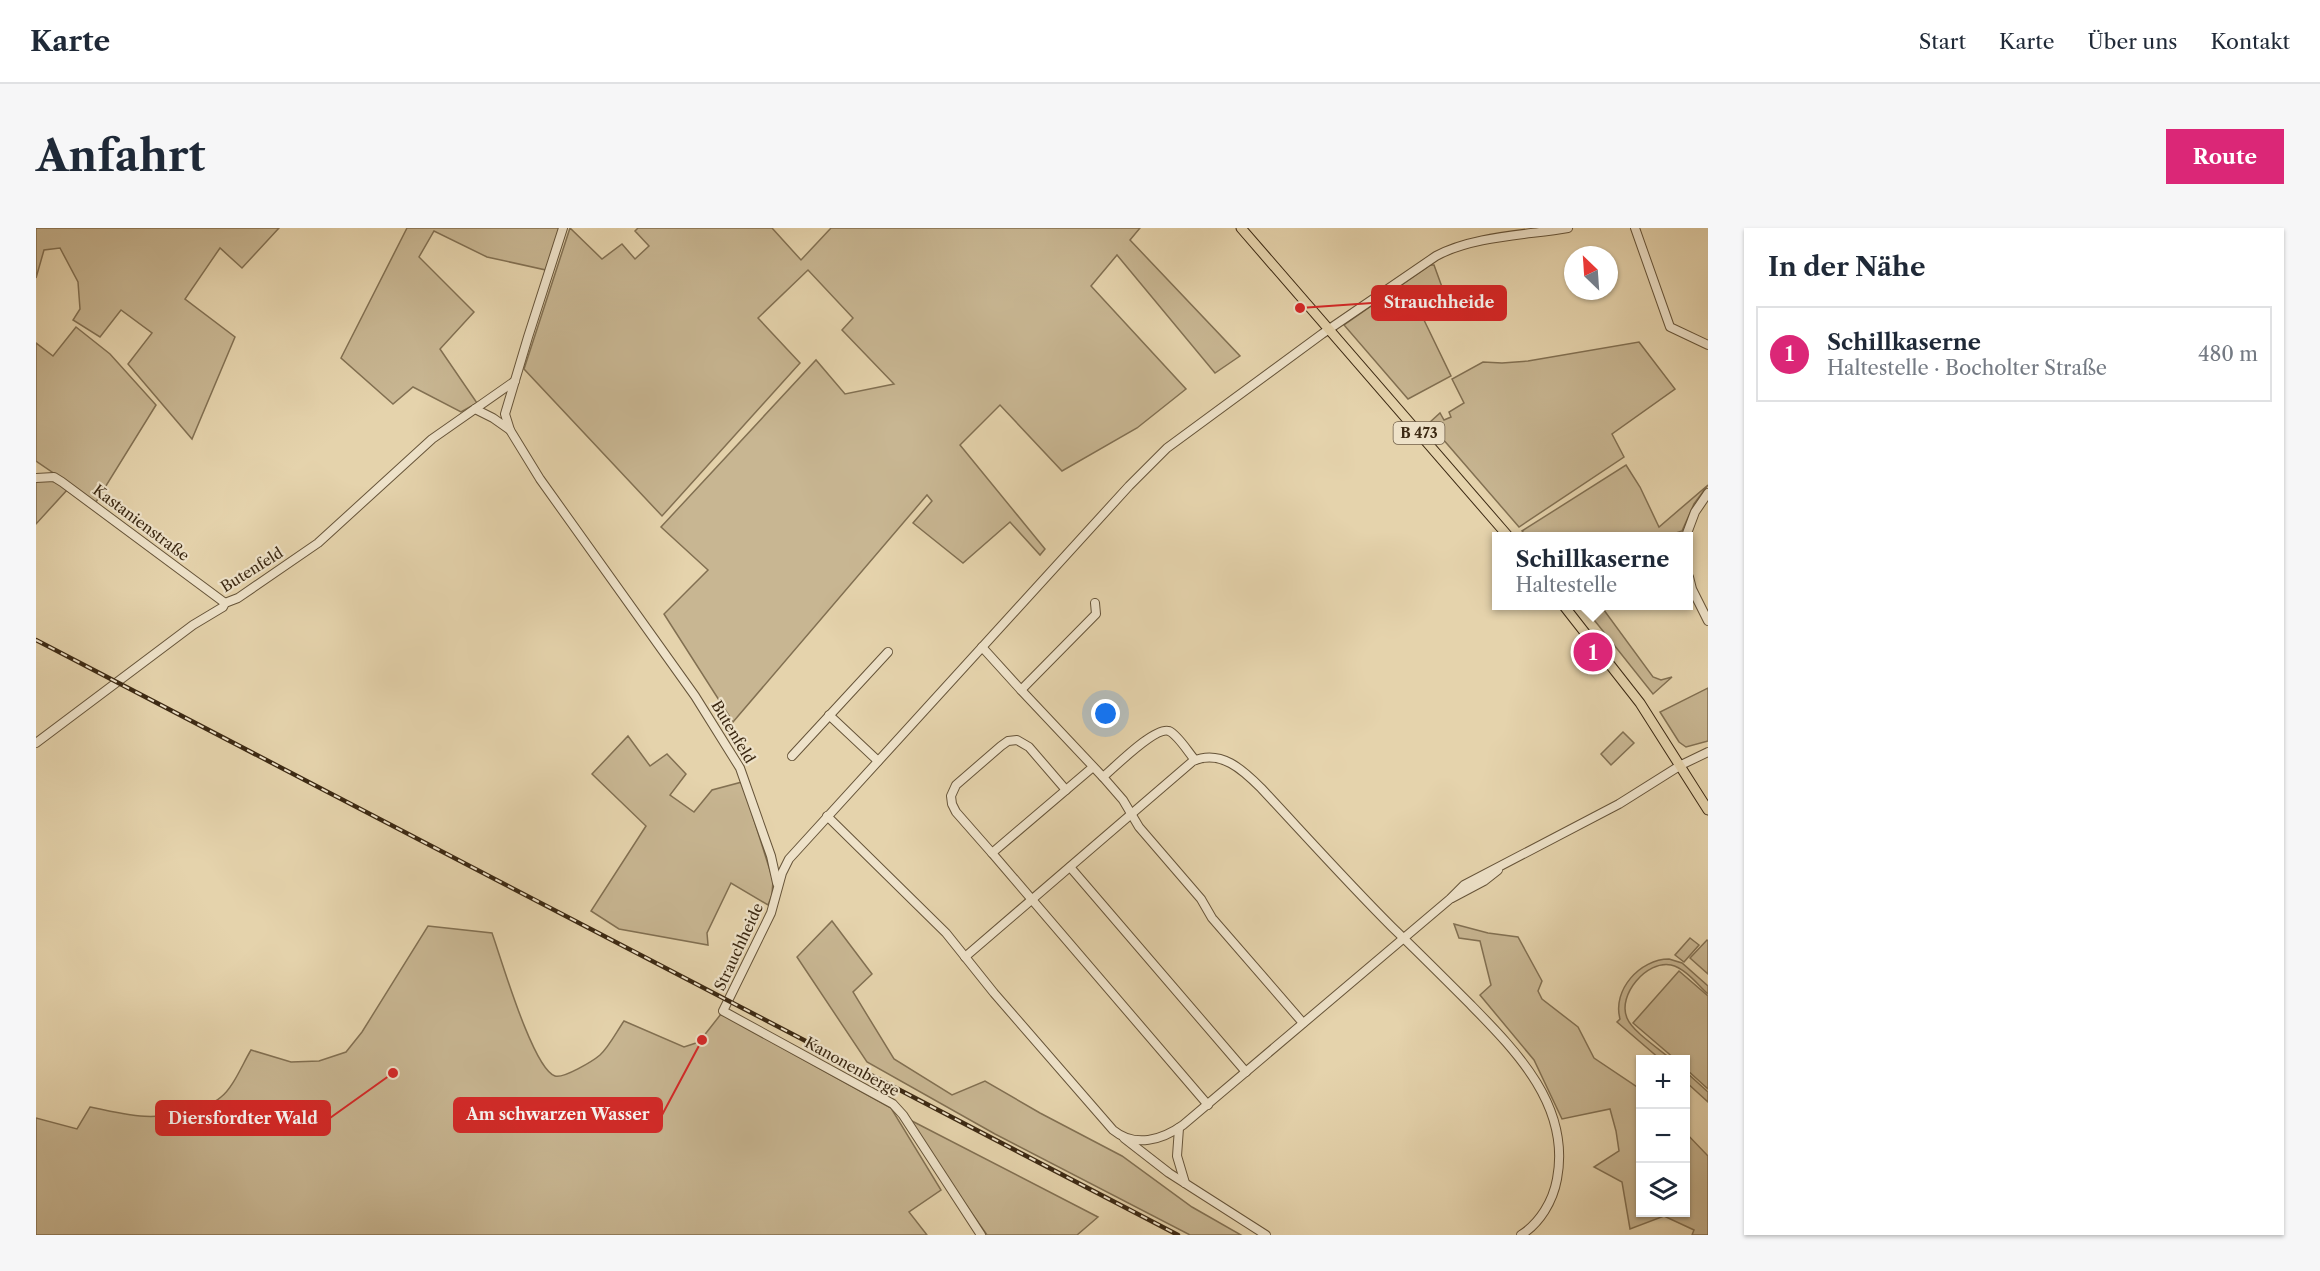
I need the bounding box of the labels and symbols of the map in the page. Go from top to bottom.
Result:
north arrow [1564,246,1618,300]
callout: Strauchheide [1372,286,1506,320]
text: Strauchheide [1384,292,1495,312]
road number: B 473 [1394,422,1444,444]
street label: Kastanienstraße [89,480,193,565]
street label: Butenfeld [217,543,286,596]
pin: 1 [1574,630,1612,674]
street label: Butenfeld [707,697,760,767]
your location [1091,699,1120,728]
street label: Strauchheide [710,900,767,994]
street label: Kanonenberge [802,1033,903,1100]
callout: Am schwarzen Wasser [454,1098,662,1132]
callout: Diersfordter Wald [156,1101,330,1135]
text: Am schwarzen Wasser [465,1104,650,1124]
text: Diersfordter Wald [168,1108,318,1128]

